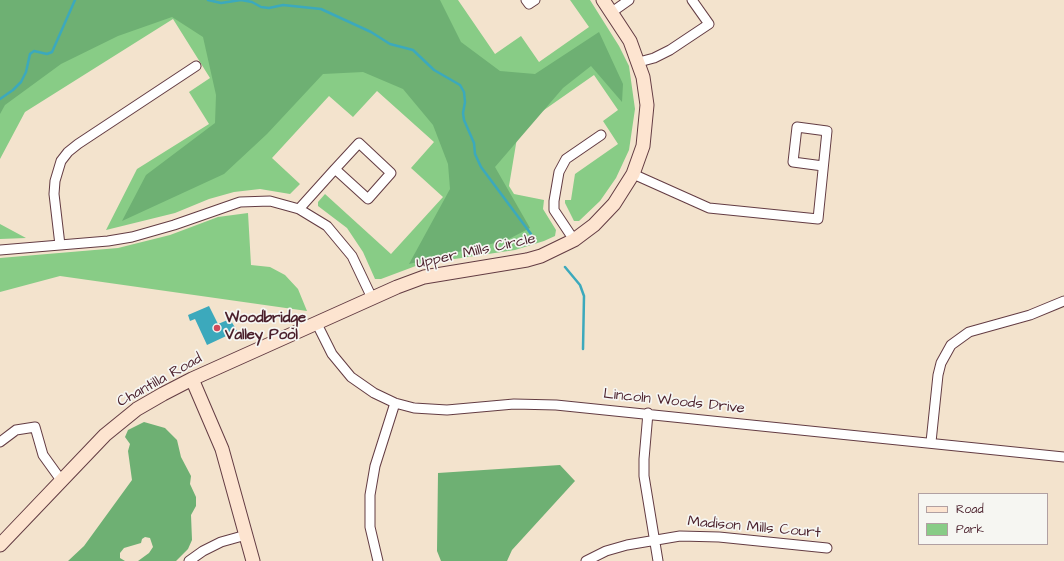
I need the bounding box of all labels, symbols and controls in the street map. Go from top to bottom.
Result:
street label: Upper Mills Circle [415,231,537,273]
place label: Woodbridge Valley Pool [225,310,306,345]
marker: Woodbridge Valley Pool [212,323,222,333]
street label: Chantilla Road [114,350,206,412]
street label: Lincoln Woods Drive [602,386,746,418]
legend [918,493,1048,545]
text: Road [956,501,984,518]
street label: Madison Mills Court [687,513,821,543]
text: Park [956,521,984,538]

